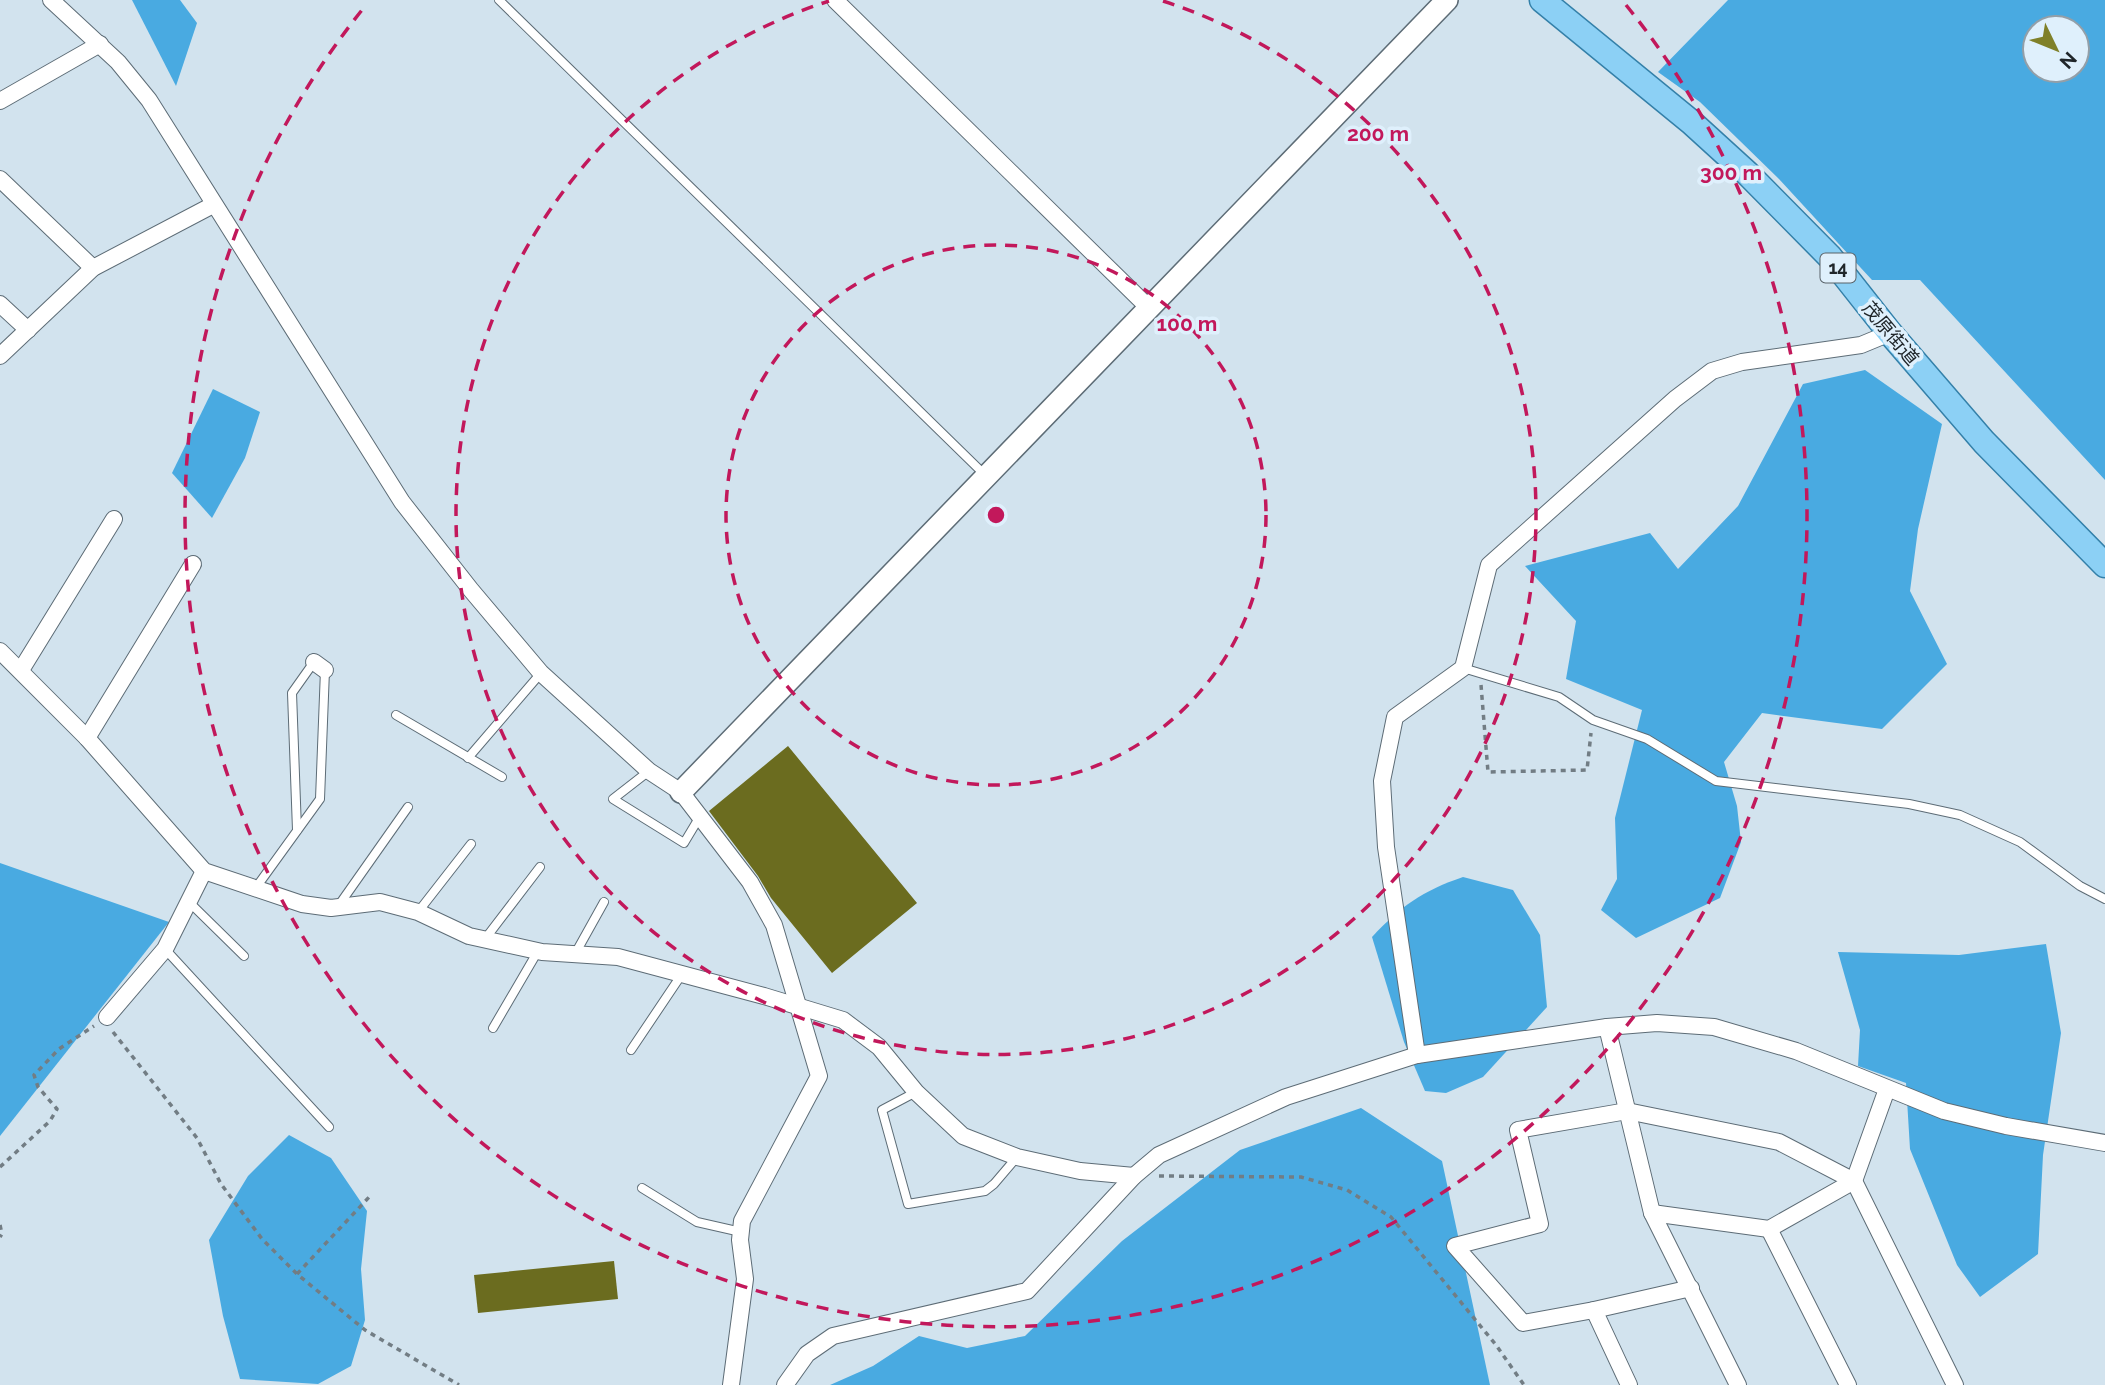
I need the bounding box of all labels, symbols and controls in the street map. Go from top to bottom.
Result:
north arrow [2021,14,2091,84]
text: N [2055,48,2081,73]
text: 200 m [1347,121,1409,146]
text: 300 m [1700,160,1762,185]
road number: 14 [1820,254,1856,282]
street label: 茂原街道 [1858,297,1924,369]
text: 100 m [1157,311,1217,336]
centre of rings [984,503,1008,527]

